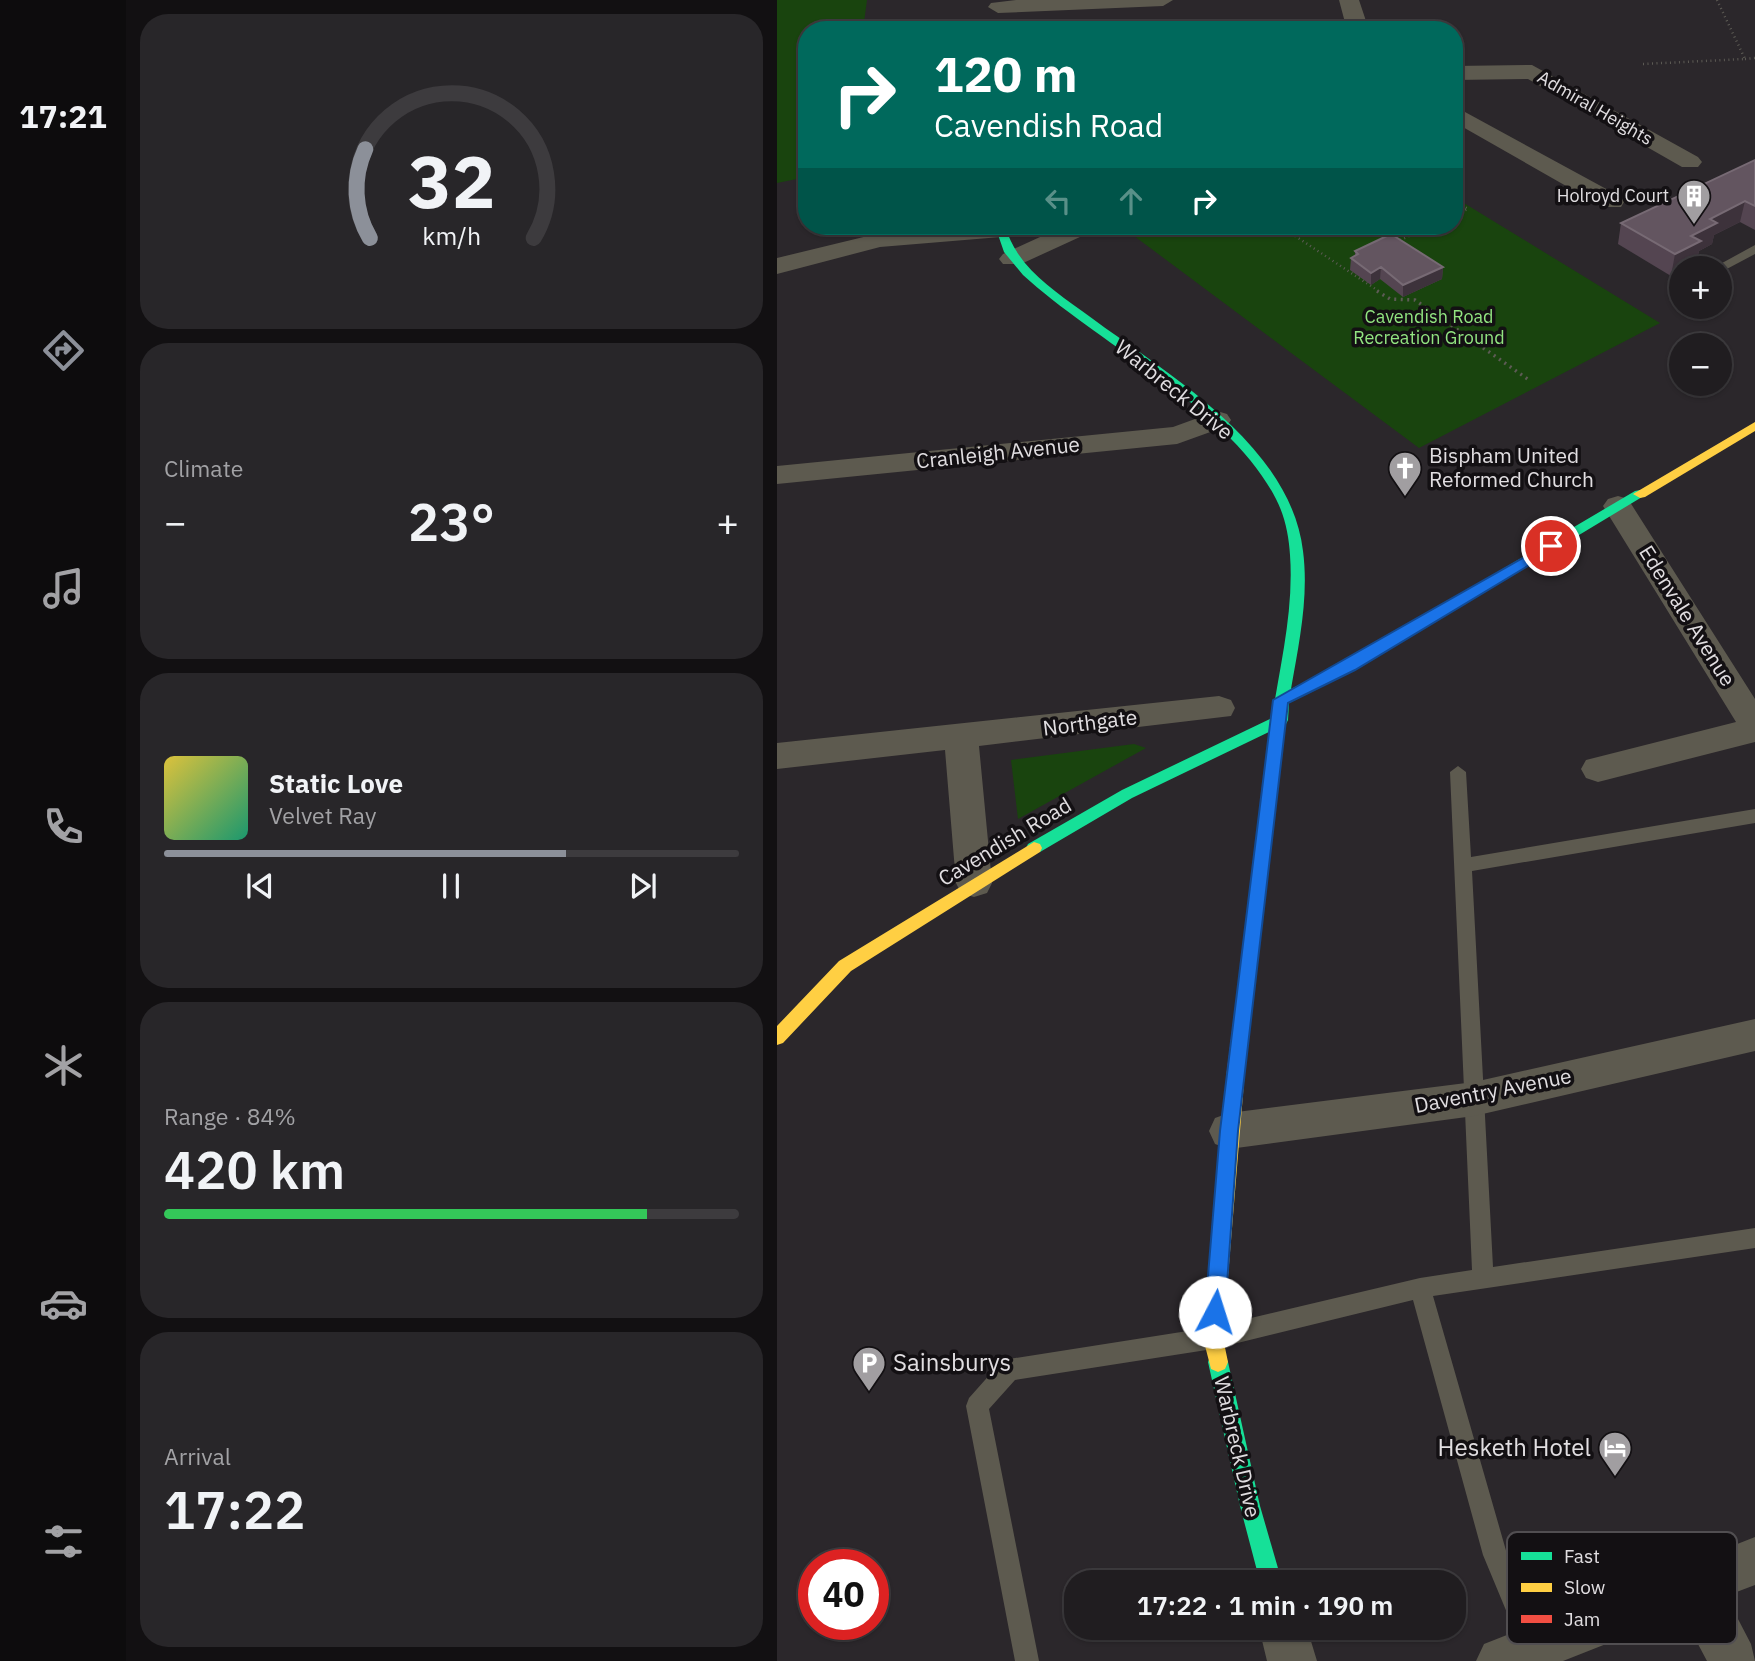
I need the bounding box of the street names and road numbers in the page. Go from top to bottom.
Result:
street label: Admiral Heights [1533,65,1657,150]
street label: Warbreck Drive [1110,333,1239,445]
street label: Cranleigh Avenue [915,429,1081,475]
street label: Edenvale Avenue [1633,540,1742,691]
street label: Northgate [1041,702,1139,742]
street label: Cavendish Road [933,790,1076,892]
street label: Daventry Avenue [1412,1061,1574,1119]
street label: Warbreck Drive [1208,1373,1268,1520]

